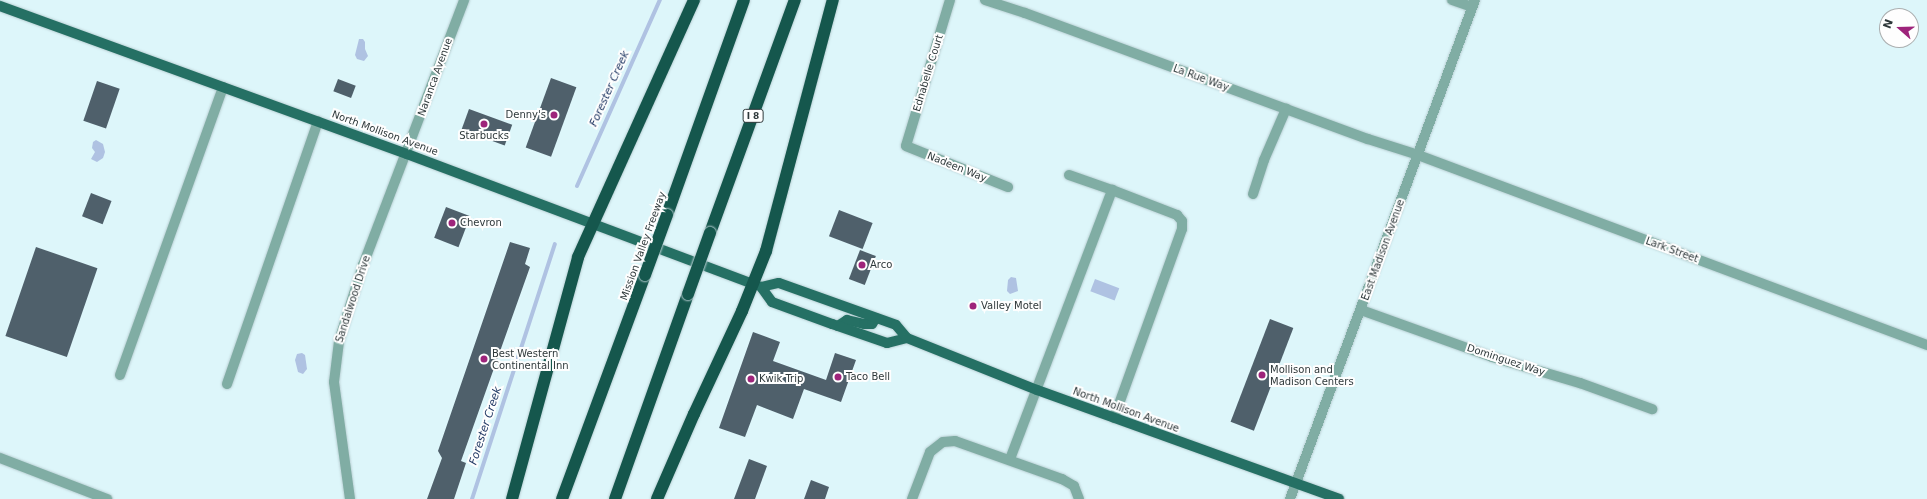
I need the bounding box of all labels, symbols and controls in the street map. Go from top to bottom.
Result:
north arrow [1879,8,1919,48]
text: N [1881,18,1896,31]
street label: Ednabelle Court [911,33,945,113]
street label: Naranca Avenue [415,36,455,118]
water label: Forester Creek [587,49,633,129]
street label: La Rue Way [1172,62,1230,94]
street label: North Mollison Avenue [330,108,440,158]
place label: Denny's [506,109,546,121]
road number: I 8 [742,109,764,123]
marker: Denny's [549,110,559,120]
marker: Starbucks [479,119,489,129]
place label: Starbucks [459,130,509,142]
street label: Nadeen Way [926,150,988,184]
street label: Mission Valley Freeway [618,190,668,302]
street label: East Madison Avenue [1359,198,1407,302]
place label: Chevron [460,217,502,229]
marker: Chevron [447,218,457,228]
street label: Lark Street [1644,235,1700,265]
street label: Sandalwood Drive [333,254,373,344]
place label: Arco [870,259,892,271]
marker: Arco [857,260,867,270]
place label: Valley Motel [981,300,1042,312]
marker: Valley Motel [968,301,978,311]
street label: Dominguez Way [1466,342,1546,378]
place label: Best Western Continental Inn [492,347,569,370]
marker: Best Western Continental Inn [479,354,489,364]
place label: Mollison and Madison Centers [1270,363,1354,386]
marker: Mollison and Madison Centers [1257,370,1267,380]
place label: Taco Bell [846,371,890,383]
marker: Taco Bell [833,372,843,382]
place label: Kwik Trip [759,373,803,385]
marker: Kwik Trip [746,374,756,384]
water label: Forester Creek [467,385,505,467]
street label: North Mollison Avenue [1071,385,1181,435]

